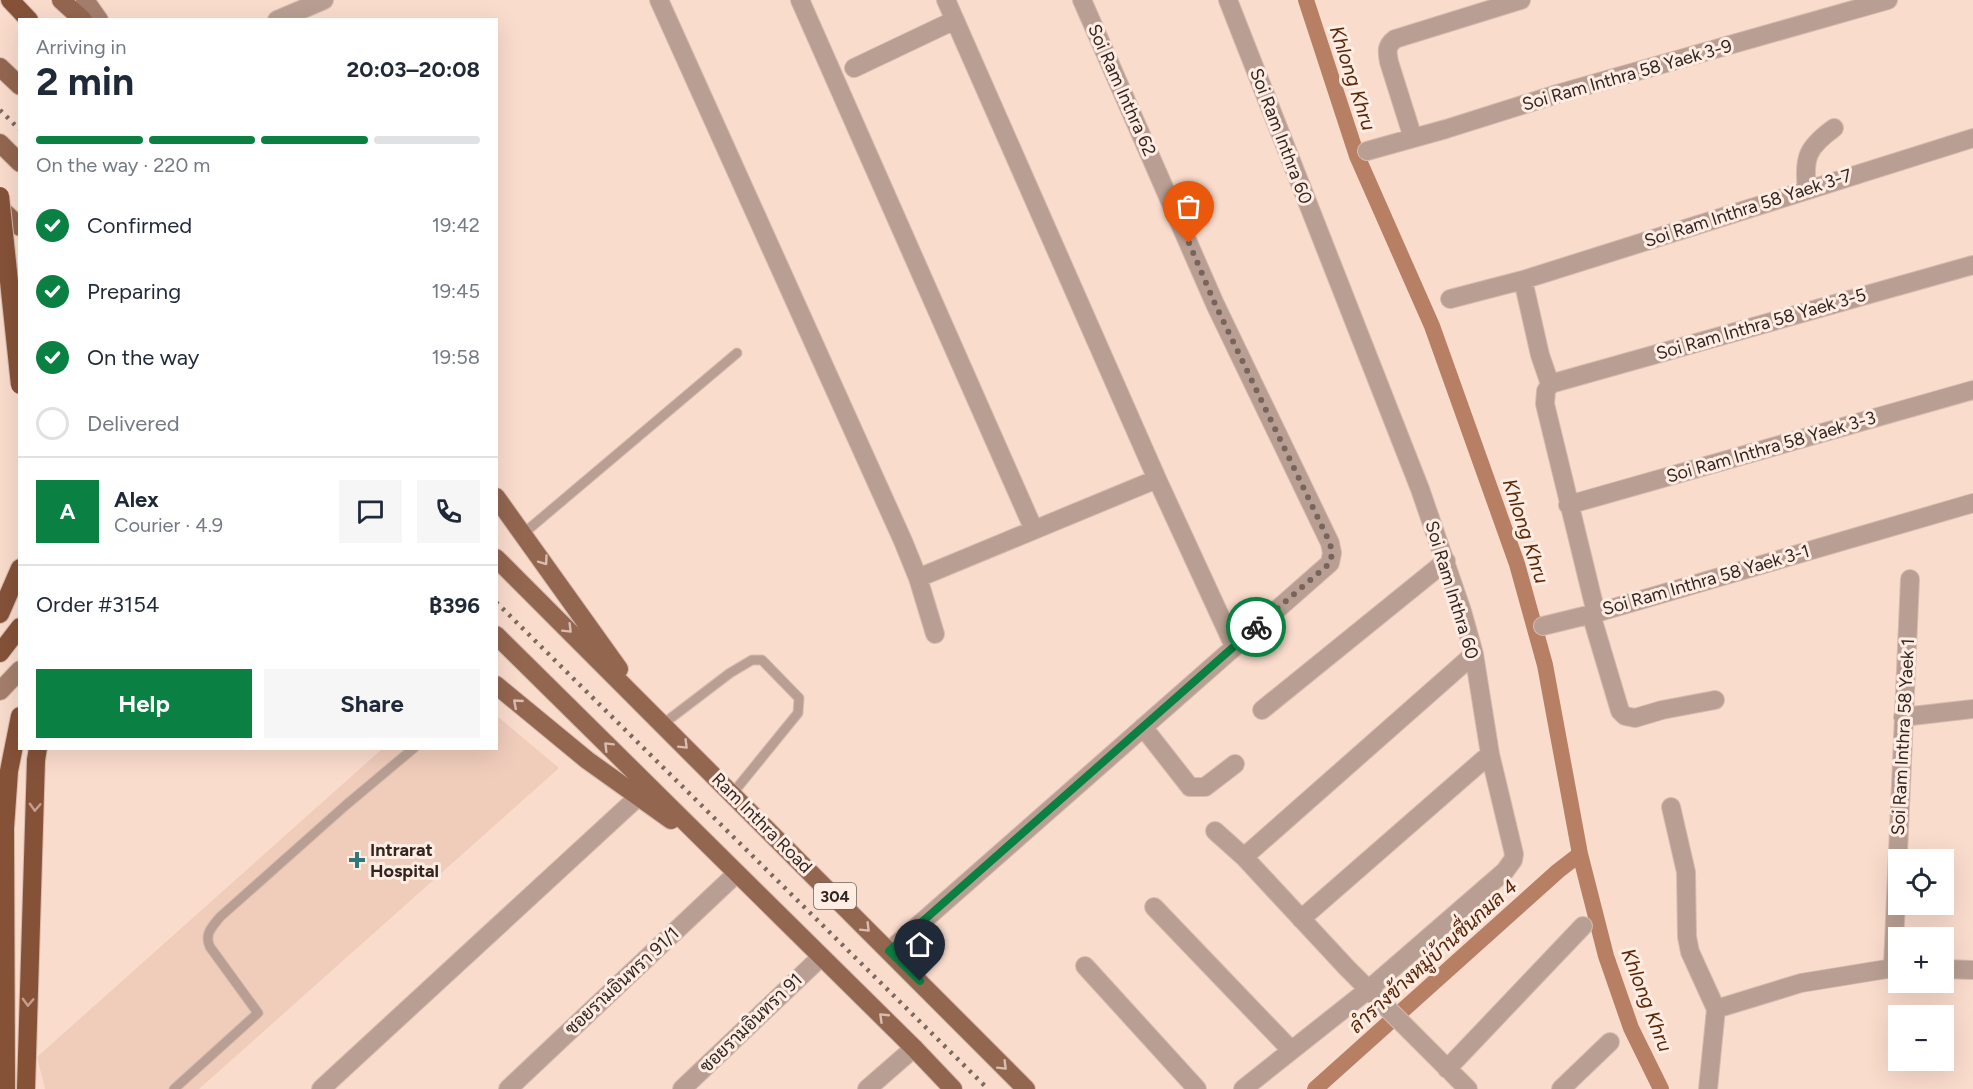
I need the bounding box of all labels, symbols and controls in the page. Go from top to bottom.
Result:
street label: Soi Ram Inthra 62 [1083,21,1161,159]
water label: Khlong Khru [1325,23,1381,133]
text: Arriving in [36,35,126,59]
street label: Soi Ram Inthra 58 Yaek 3-9 [1520,35,1734,115]
text: 20:03–20:08 [346,56,480,83]
text: 2 min [36,58,134,105]
street label: Soi Ram Inthra 60 [1245,65,1317,207]
text: On the way · 220 m [36,153,210,177]
street label: Soi Ram Inthra 58 Yaek 3-7 [1642,164,1855,252]
pin [1163,181,1214,243]
icon: bag [1172,190,1205,223]
icon: check [36,209,69,242]
text: Confirmed [87,212,192,239]
text: 19:42 [432,213,480,237]
icon: check [36,275,69,308]
text: Preparing [87,278,181,305]
text: 19:45 [431,279,480,303]
street label: Soi Ram Inthra 58 Yaek 3-5 [1654,283,1868,365]
icon: check [36,341,69,374]
text: On the way [87,344,199,371]
text: 19:58 [432,345,480,369]
street label: Soi Ram Inthra 58 Yaek 3-3 [1664,407,1878,487]
text: Delivered [87,410,180,437]
water label: Khlong Khru [1498,476,1554,586]
button: chat [339,480,402,543]
button: phone [417,480,480,543]
text: Alex [114,486,159,513]
text: A [60,498,75,525]
text: Courier · 4.9 [114,513,223,537]
street label: Soi Ram Inthra 60 [1420,518,1484,662]
street label: Soi Ram Inthra 58 Yaek 3-1 [1600,540,1812,620]
one-way arrow [537,554,548,565]
text: Order #3154 [36,591,160,618]
text: ฿396 [429,592,480,619]
courier [1226,597,1286,657]
icon: bike [1240,611,1273,644]
one-way arrow [560,622,571,633]
street label: Soi Ram Inthra 58 Yaek 1 [1887,638,1919,836]
button: Help [36,669,252,738]
button: Share [264,669,480,738]
one-way arrow [513,699,524,710]
one-way arrow [677,737,688,748]
one-way arrow [605,742,616,753]
street label: Ram Inthra Road [707,768,817,878]
one-way arrow [28,802,41,811]
place label: Intrarat Hospital [370,839,439,882]
map controls [1888,849,1954,1071]
button: locate [1888,849,1954,915]
marker: Intrarat Hospital [348,851,366,869]
water label: ลำรางข้างหมู่บ้านชื่นกมล 4 [1340,870,1524,1040]
road number: 304 [814,883,856,909]
pin [894,919,945,981]
one-way arrow [859,920,870,931]
street label: ซอยรามอินทรา 91/1 [560,922,684,1040]
button: + [1888,927,1954,993]
icon: home [903,928,936,961]
water label: Khlong Khru [1616,945,1678,1055]
street label: ซอยรามอินทรา 91 [695,969,807,1077]
one-way arrow [22,997,34,1006]
button: − [1888,1005,1954,1071]
one-way arrow [879,1014,890,1025]
one-way arrow [996,1059,1007,1070]

